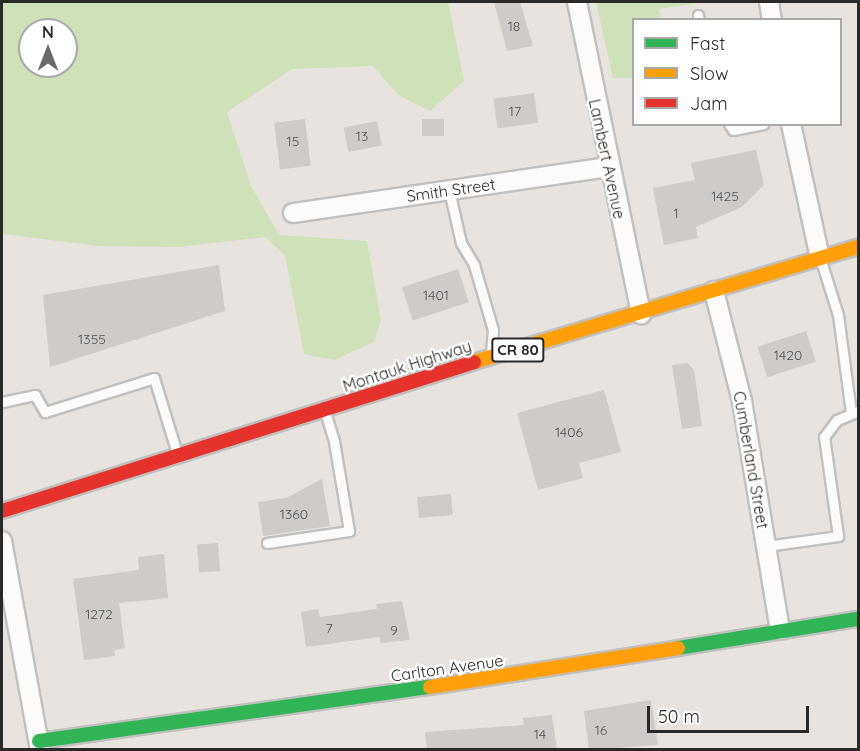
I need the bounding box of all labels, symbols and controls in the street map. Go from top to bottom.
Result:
north arrow [18,18,78,78]
house number: 18 [508,18,520,34]
legend [632,18,842,126]
text: N [42,22,54,42]
text: Fast [690,32,725,55]
text: Slow [690,62,728,85]
text: Jam [690,92,728,115]
street label: Lambert Avenue [585,97,629,221]
house number: 17 [509,103,521,119]
house number: 13 [356,128,368,144]
house number: 15 [287,133,299,149]
street label: Smith Street [405,174,497,206]
house number: 1425 [711,188,739,204]
house number: 1 [673,205,679,221]
house number: 1401 [423,287,449,303]
house number: 1355 [78,331,106,347]
street label: Montauk Highway [340,336,474,396]
road number: CR 80 [491,338,545,362]
house number: 1420 [774,347,802,363]
street label: Cumberland Street [729,390,773,530]
house number: 1406 [555,424,583,440]
house number: 1360 [280,506,308,522]
house number: 1272 [85,606,113,622]
house number: 7 [325,620,333,636]
house number: 9 [390,622,398,638]
street label: Carlton Avenue [390,651,504,685]
scale bar [650,694,812,732]
text: 50 m [658,705,700,728]
house number: 16 [595,722,607,738]
house number: 14 [534,726,546,742]

